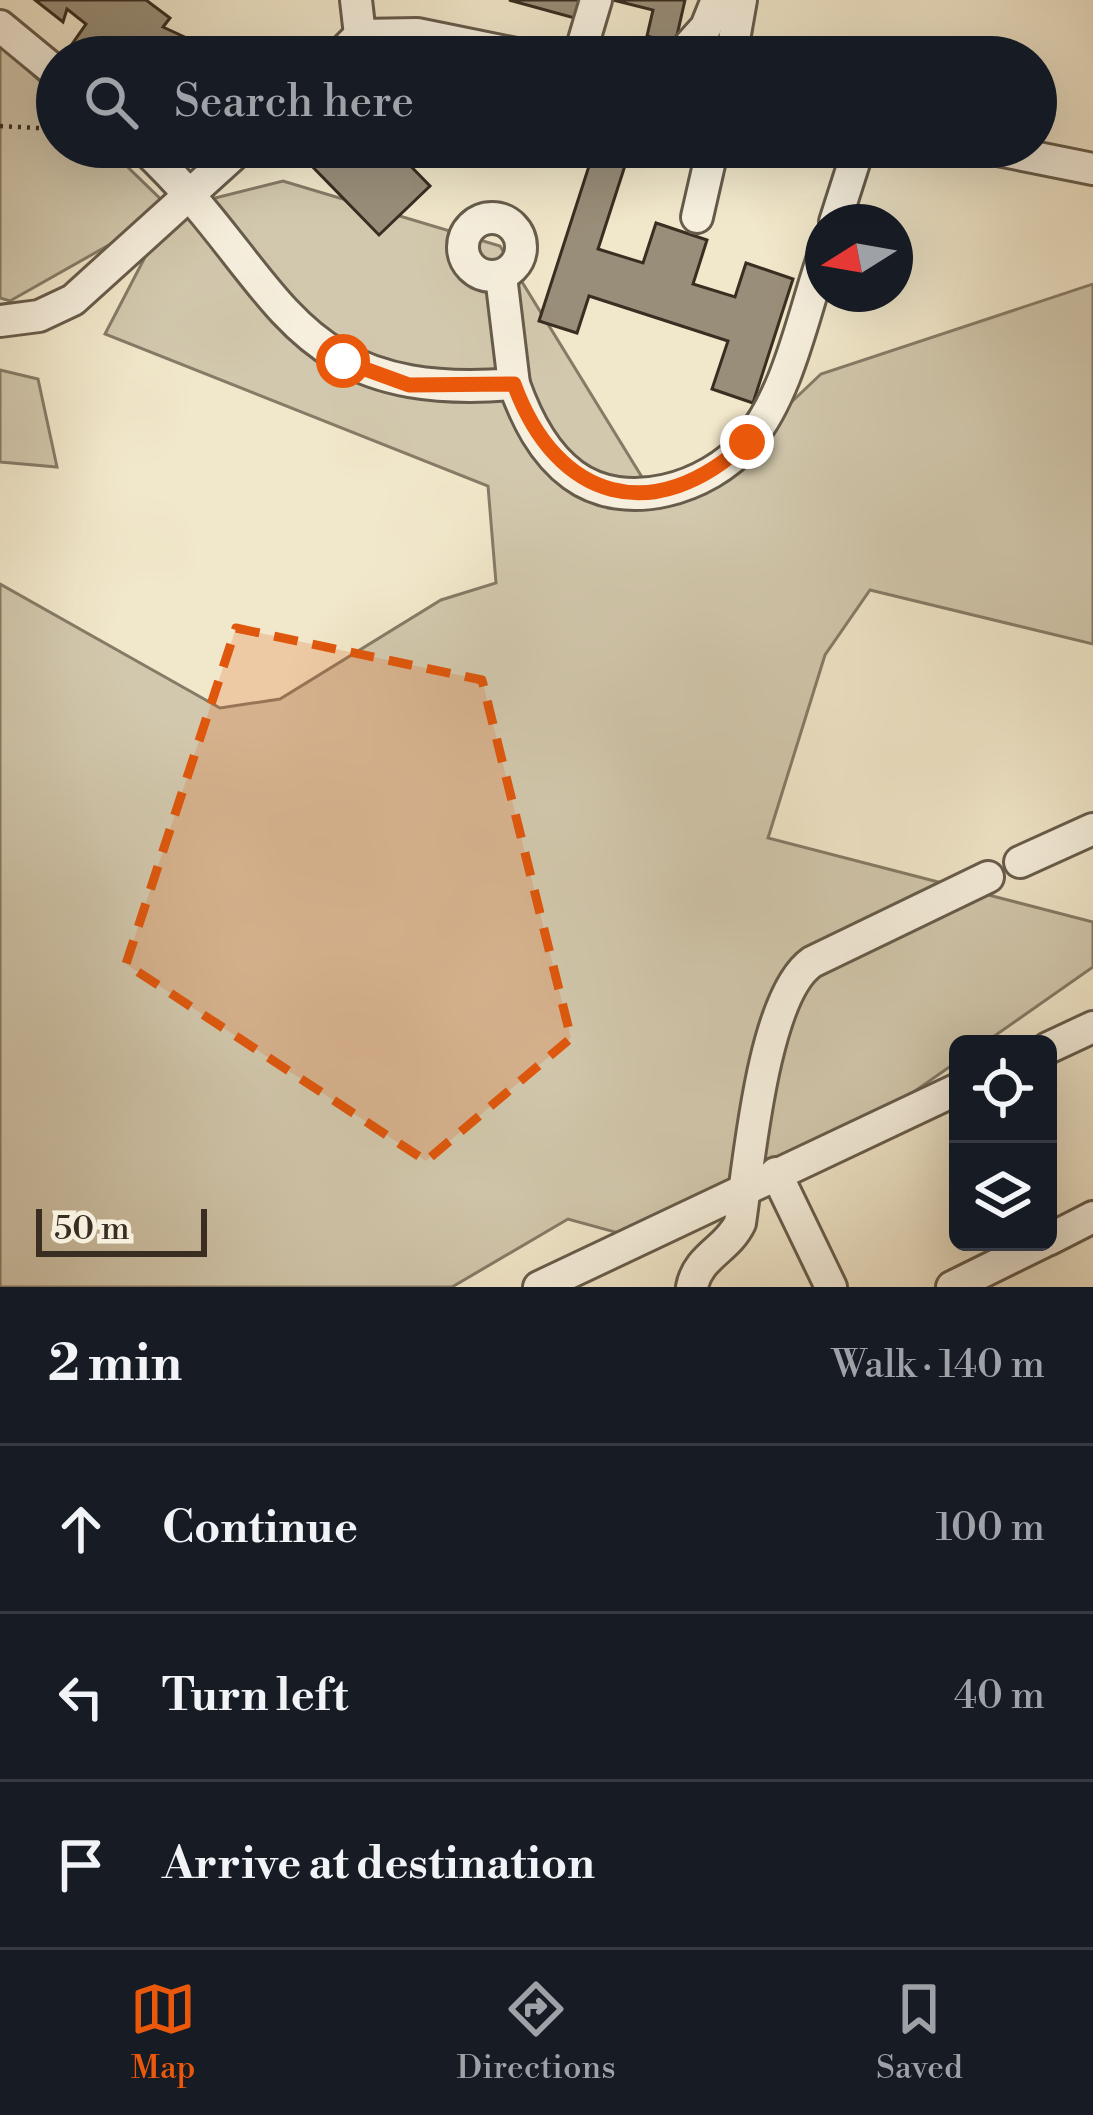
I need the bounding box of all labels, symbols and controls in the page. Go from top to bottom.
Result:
search box [36,36,1057,168]
icon: search [78,69,144,135]
text: Search here [174,74,414,131]
north arrow [805,204,913,312]
route start [316,334,370,388]
route end [720,415,774,469]
map controls [949,1035,1057,1251]
button: locate [949,1035,1057,1143]
button: layers [949,1143,1057,1251]
scale bar [36,1203,207,1256]
text: 50 m [54,1209,130,1250]
text: 2 min [48,1333,182,1397]
text: Walk · 140 m [831,1341,1045,1390]
icon: ahead [48,1496,114,1562]
text: Continue [162,1500,358,1557]
text: 100 m [936,1504,1045,1553]
icon: left [48,1664,114,1730]
text: Turn left [162,1668,348,1725]
text: 40 m [954,1672,1045,1721]
icon: arrive [48,1832,114,1898]
text: Arrive at destination [162,1836,595,1893]
tab: Map [130,1976,196,2089]
tab: Directions [457,1976,616,2089]
tab: Saved [876,1976,963,2089]

